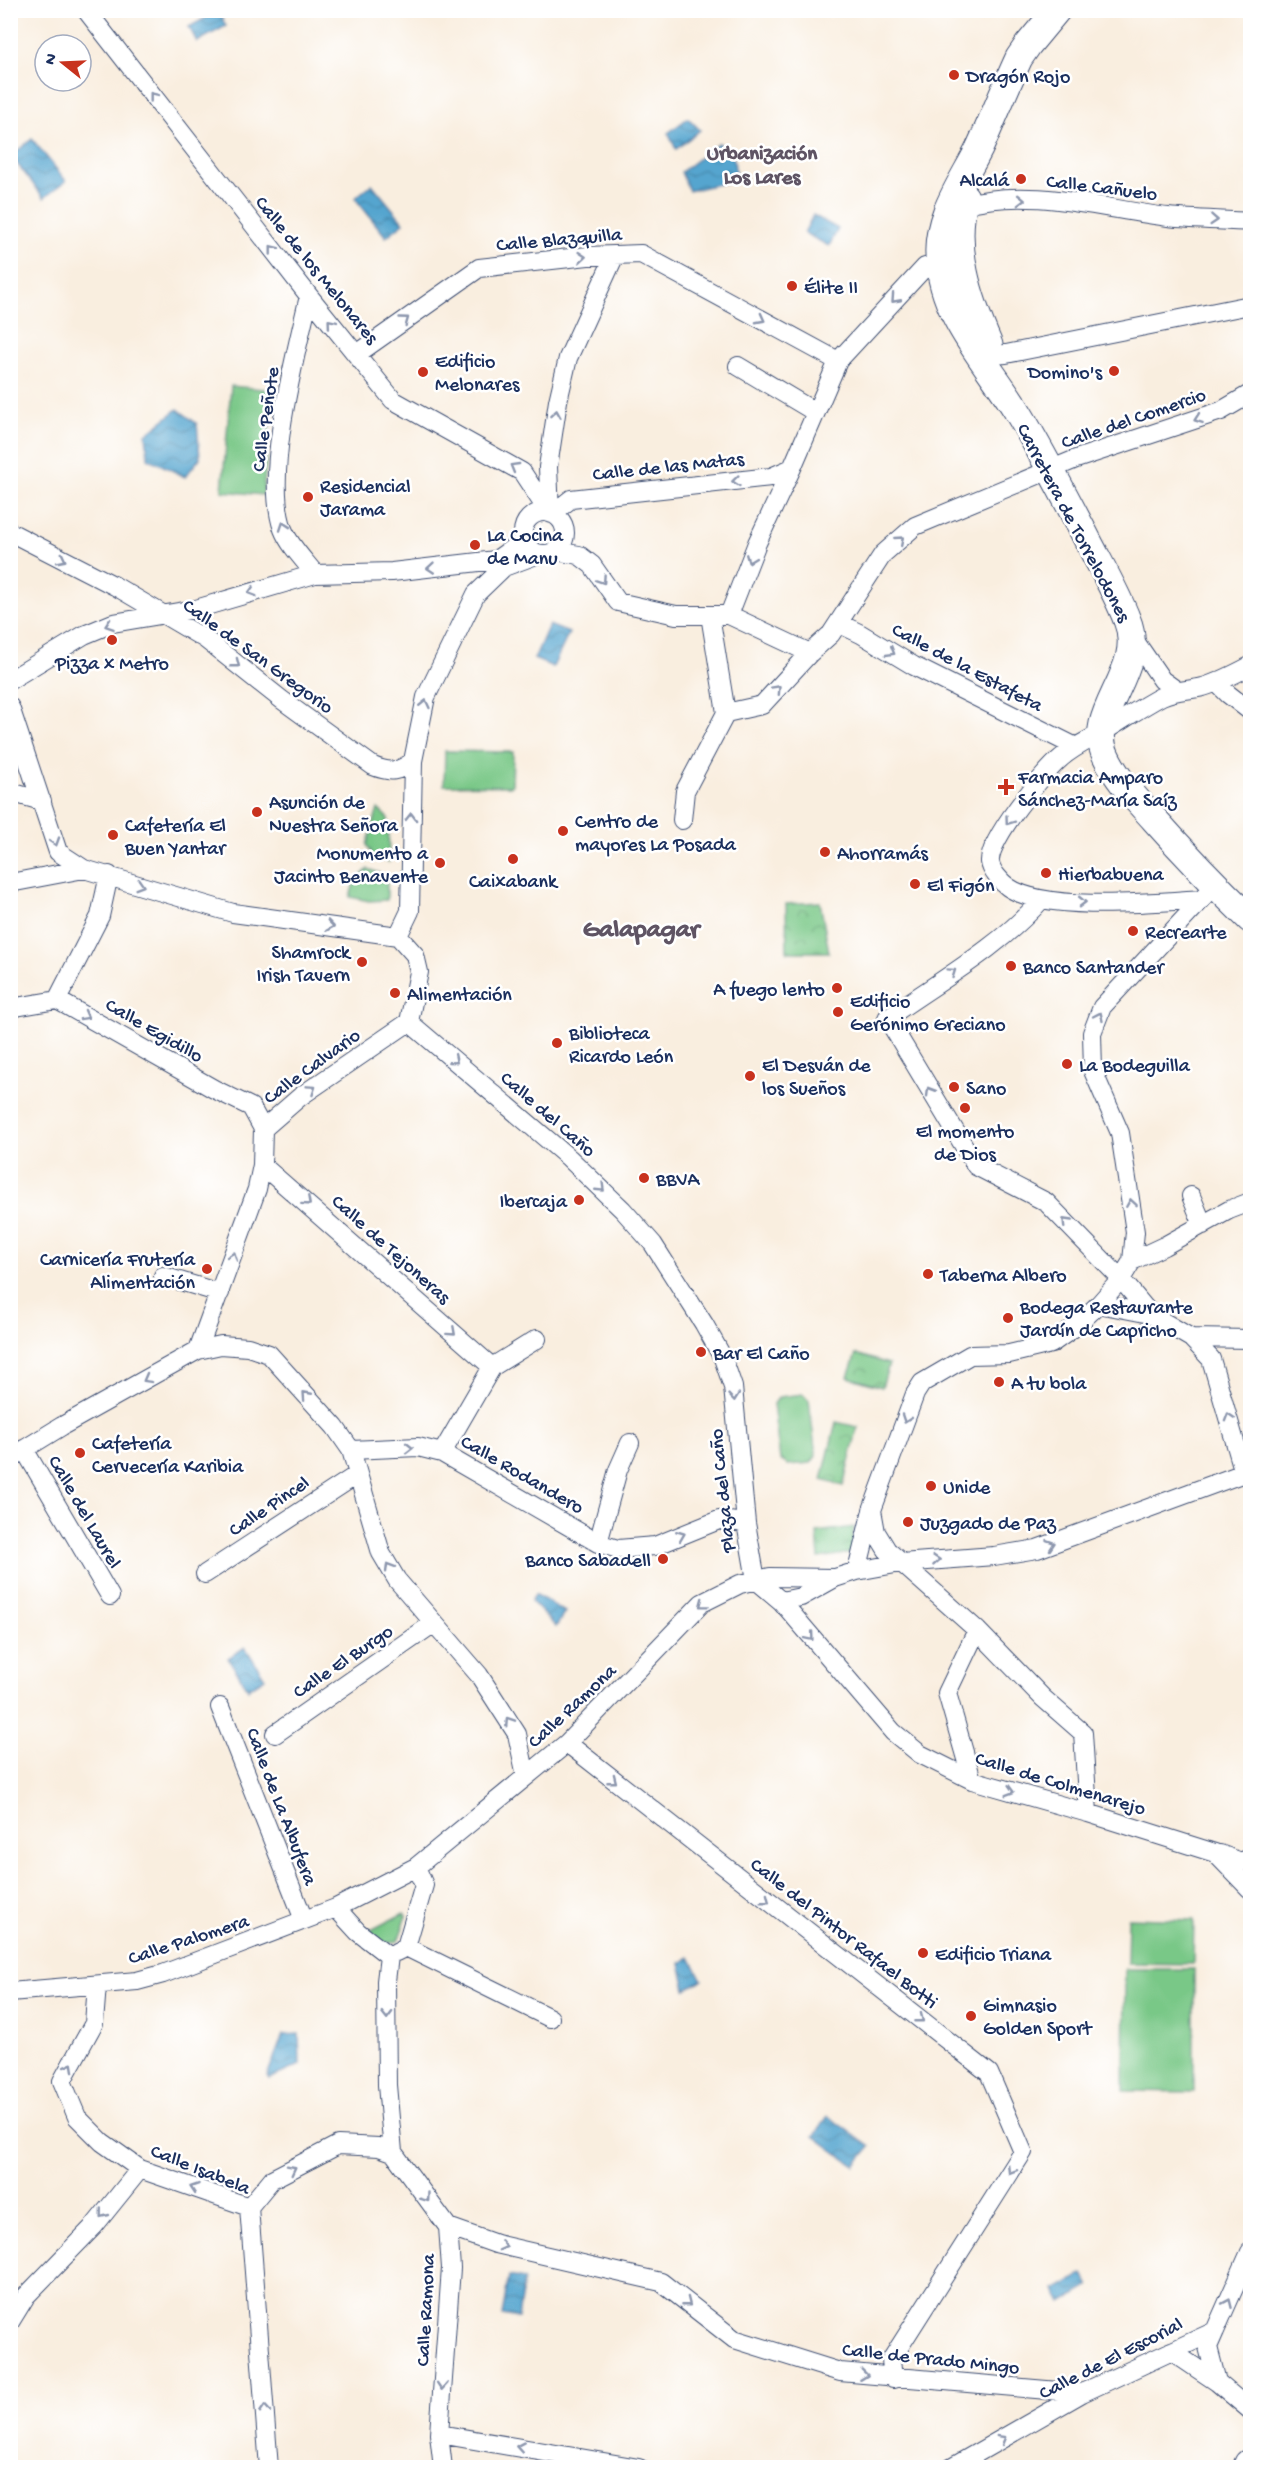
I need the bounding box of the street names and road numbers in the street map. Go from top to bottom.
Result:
street label: Calle Cañuelo [1045,171,1158,208]
street label: Calle de los Melonares [248,193,382,350]
street label: Calle Blazquilla [496,224,624,258]
street label: Calle Peñote [249,365,286,473]
street label: Calle del Comercio [1059,385,1209,456]
street label: Carretera de Torrelodones [1010,421,1134,627]
street label: Calle de las Matas [592,449,746,488]
street label: Calle de San Gregorio [177,595,337,720]
street label: Calle de la Estafeta [887,620,1047,719]
street label: Calle Egidillo [100,995,206,1069]
street label: Calle Calvario [260,1025,366,1111]
street label: Calle del Caño [494,1068,599,1163]
street label: Calle de Tejoneras [325,1191,454,1310]
street label: Plaza del Caño [707,1428,743,1555]
street label: Calle Rodandero [456,1431,587,1521]
street label: Calle del Laurel [41,1452,125,1573]
street label: Calle Pincel [225,1473,315,1543]
street label: Calle El Burgo [290,1621,398,1705]
street label: Calle Ramona [524,1660,623,1754]
street label: Calle de La Albufera [239,1725,321,1890]
street label: Calle de Colmenarejo [972,1748,1148,1822]
street label: Calle del Pintor Rafael Botti [744,1854,941,2015]
street label: Calle Palomera [126,1911,253,1972]
street label: Calle Isabela [146,2141,254,2202]
street label: Calle Ramona [413,2252,442,2367]
street label: Calle de El Escorial [1036,2314,1187,2406]
street label: Calle de Prado Mingo [841,2340,1020,2381]

